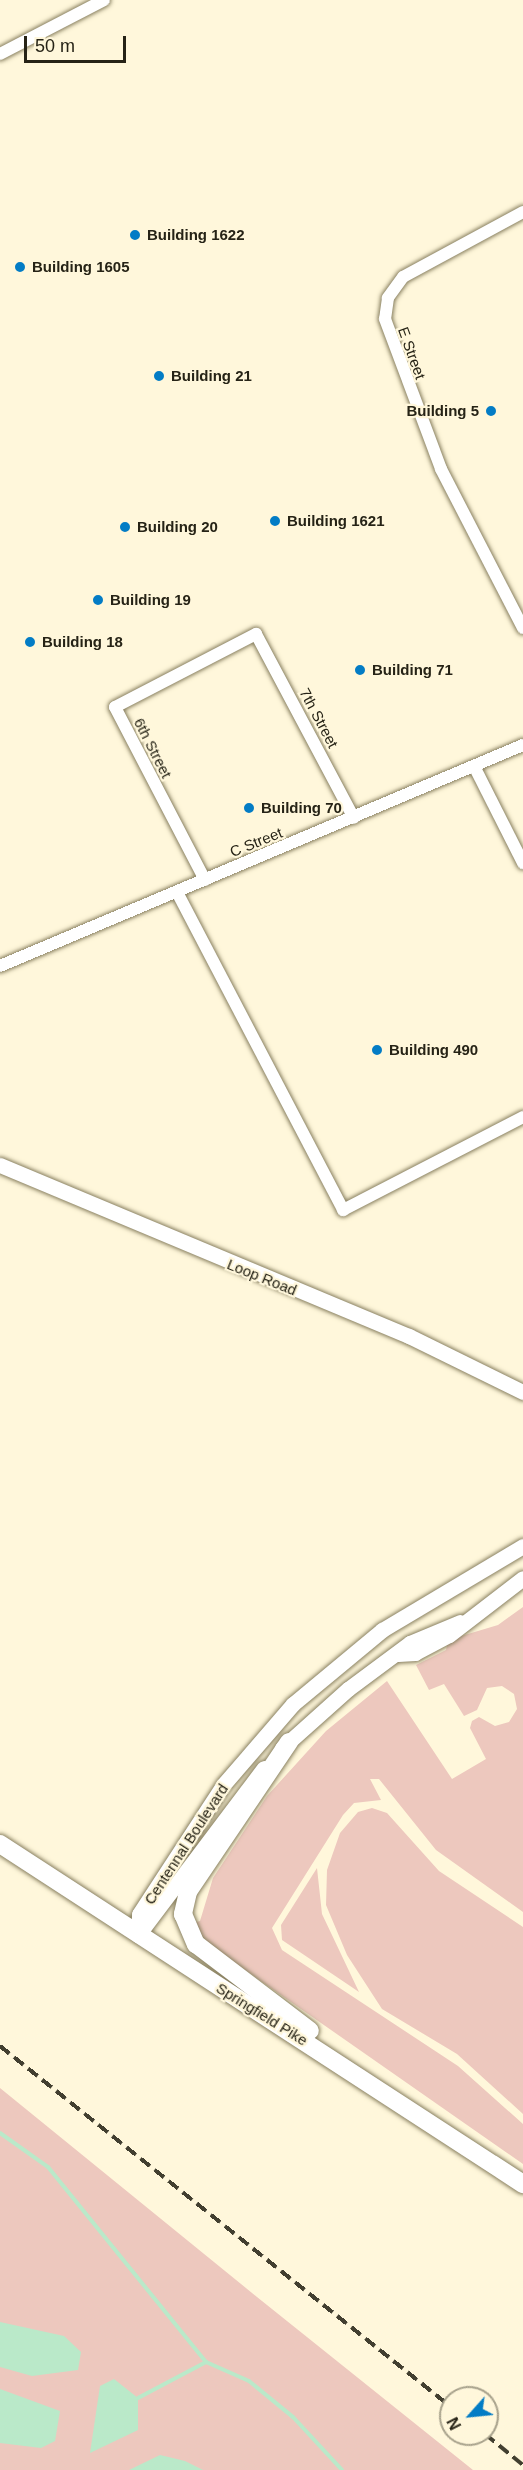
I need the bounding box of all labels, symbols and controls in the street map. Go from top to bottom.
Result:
scale bar [27,24,129,62]
text: 50 m [35,36,75,56]
place label: Building 1622 [147,226,245,244]
marker: Building 1622 [128,228,142,242]
place label: Building 1605 [32,258,130,276]
marker: Building 1605 [13,260,27,274]
street label: E Street [394,324,430,382]
place label: Building 21 [171,367,252,385]
marker: Building 21 [152,369,166,383]
place label: Building 5 [407,402,479,420]
marker: Building 5 [484,404,498,418]
place label: Building 1621 [287,512,385,530]
marker: Building 1621 [268,514,282,528]
place label: Building 20 [137,518,218,536]
marker: Building 20 [118,520,132,534]
place label: Building 19 [110,591,191,609]
marker: Building 19 [91,593,105,607]
place label: Building 18 [42,633,123,651]
marker: Building 18 [23,635,37,649]
place label: Building 71 [372,661,453,679]
marker: Building 71 [353,663,367,677]
street label: 7th Street [296,685,342,751]
street label: 6th Street [130,715,176,781]
place label: Building 70 [261,799,342,817]
marker: Building 70 [242,801,256,815]
street label: C Street [227,823,285,861]
place label: Building 490 [389,1041,478,1059]
marker: Building 490 [370,1043,384,1057]
street label: Loop Road [225,1255,299,1299]
street label: Centennal Boulevard [140,1780,232,1908]
street label: Springfield Pike [213,1979,311,2049]
north arrow [439,2386,499,2446]
text: N [444,2414,464,2433]

